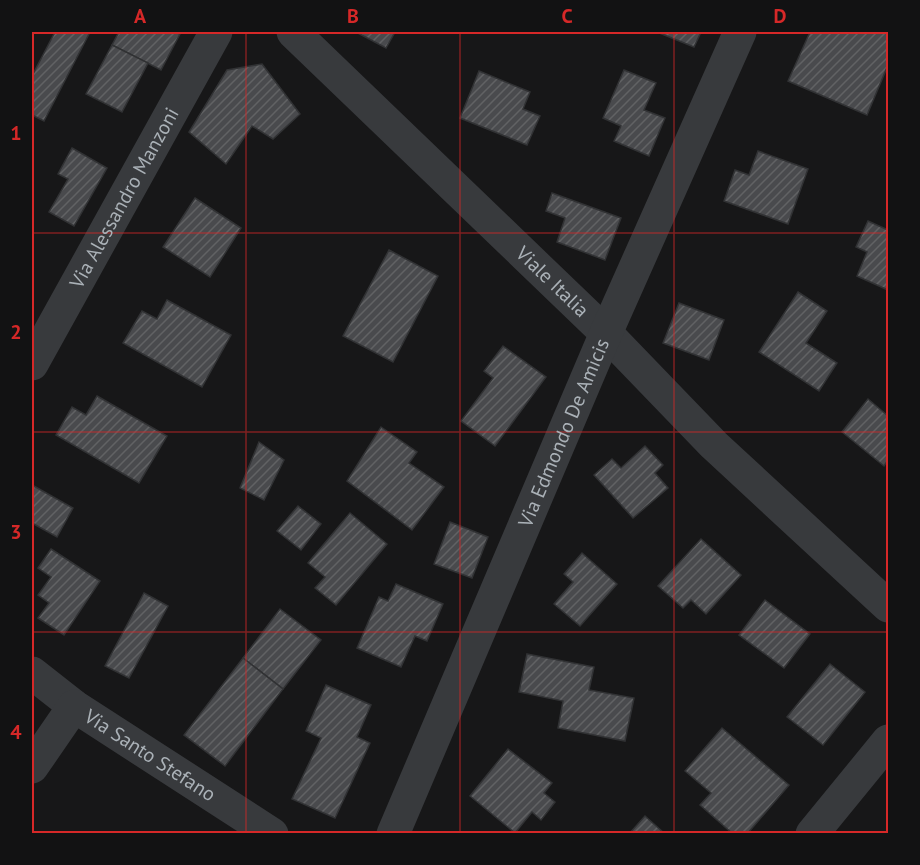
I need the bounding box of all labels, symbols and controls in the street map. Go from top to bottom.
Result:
text: A [134,3,147,29]
text: B [347,3,359,29]
text: C [561,3,573,29]
text: D [774,3,787,29]
street label: Via Alessandro Manzoni [63,103,185,294]
text: 1 [10,120,22,146]
street label: Viale Italia [510,240,595,323]
text: 2 [10,319,22,345]
street label: Via Edmondo De Amicis [512,335,615,532]
text: 3 [10,519,22,545]
street label: Via Santo Stefano [79,703,221,807]
text: 4 [10,719,22,745]

